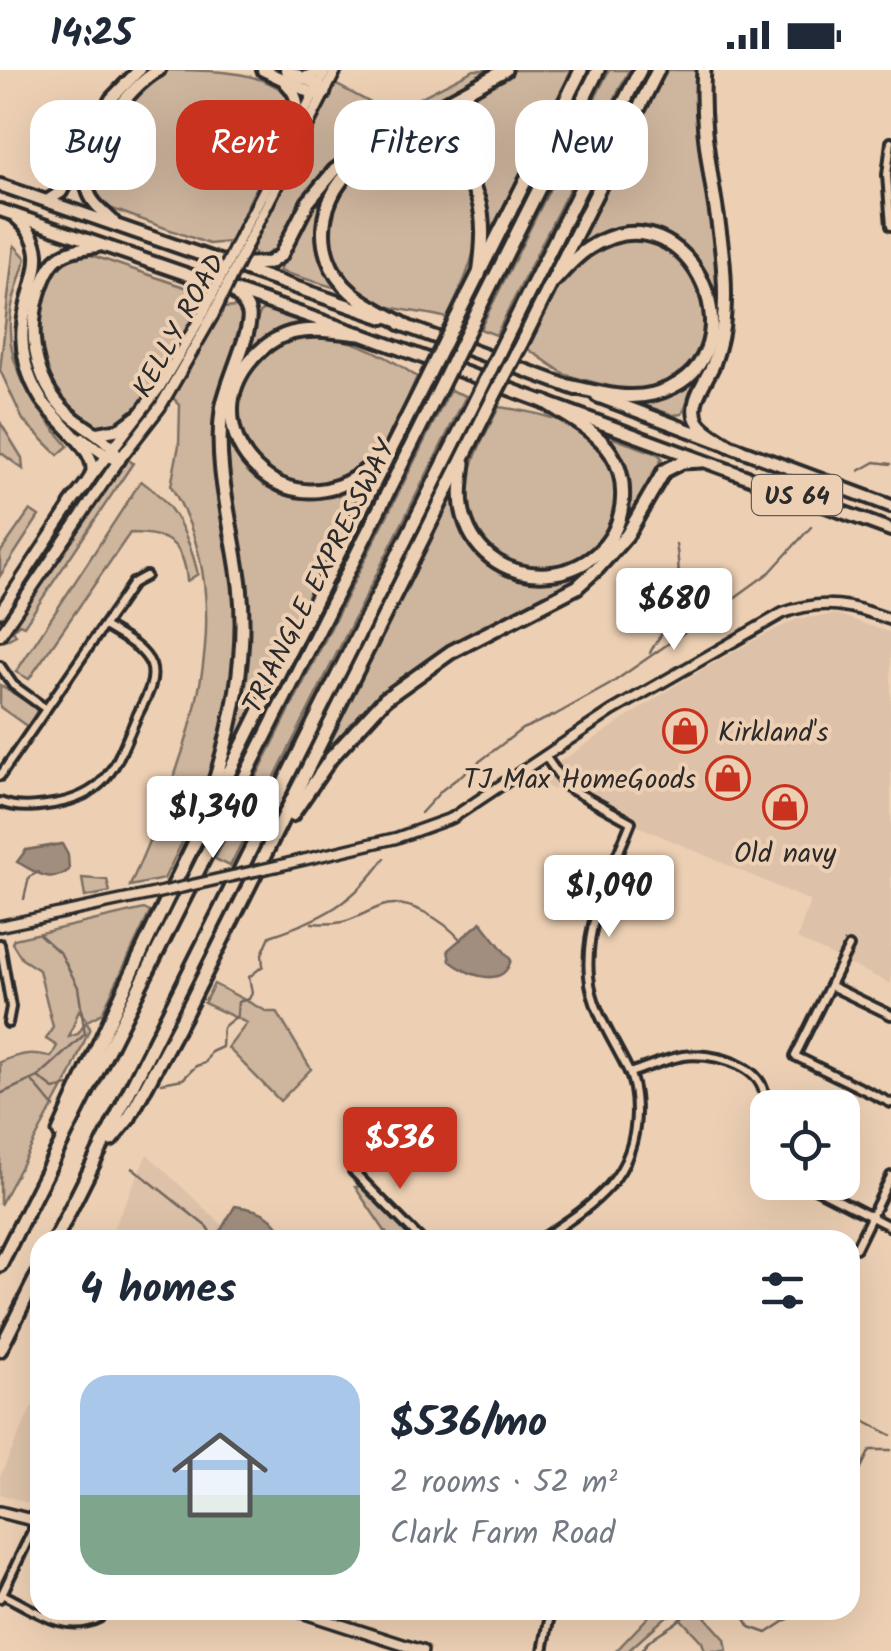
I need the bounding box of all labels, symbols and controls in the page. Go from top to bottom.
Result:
text: 14:25 [50,5,133,65]
chip: Buy [30,100,156,190]
chip: Rent [176,100,314,190]
chip: Filters [334,100,495,190]
chip: New [515,100,648,190]
street label: KELLY ROAD [122,246,239,407]
street label: TRIANGLE EXPRESSWAY [232,431,409,722]
road number: US 64 [752,475,842,515]
pin: $680 [615,568,733,653]
text: $680 [638,575,710,626]
shop icon: Kirkland's [662,708,708,754]
place label: Kirkland's [718,711,829,756]
shop icon: TJ Max HomeGoods [705,755,751,801]
place label: TJ Max HomeGoods [464,758,696,803]
pin: $1,340 [132,776,294,861]
text: $1,340 [169,783,257,834]
shop icon: Old navy [762,784,808,830]
place label: Old navy [734,832,837,877]
pin: $1,090 [528,855,690,940]
text: $1,090 [566,862,652,913]
map controls [750,1090,860,1200]
button: locate [750,1090,860,1200]
pin: $536 [341,1107,459,1192]
text: $536 [365,1114,435,1165]
text: 4 homes [80,1257,236,1324]
icon: filters [755,1263,810,1318]
text: $536/mo [390,1391,547,1458]
icon: home [160,1415,280,1535]
text: 2 rooms · 52 m² [390,1458,617,1509]
text: Clark Farm Road [390,1509,615,1560]

